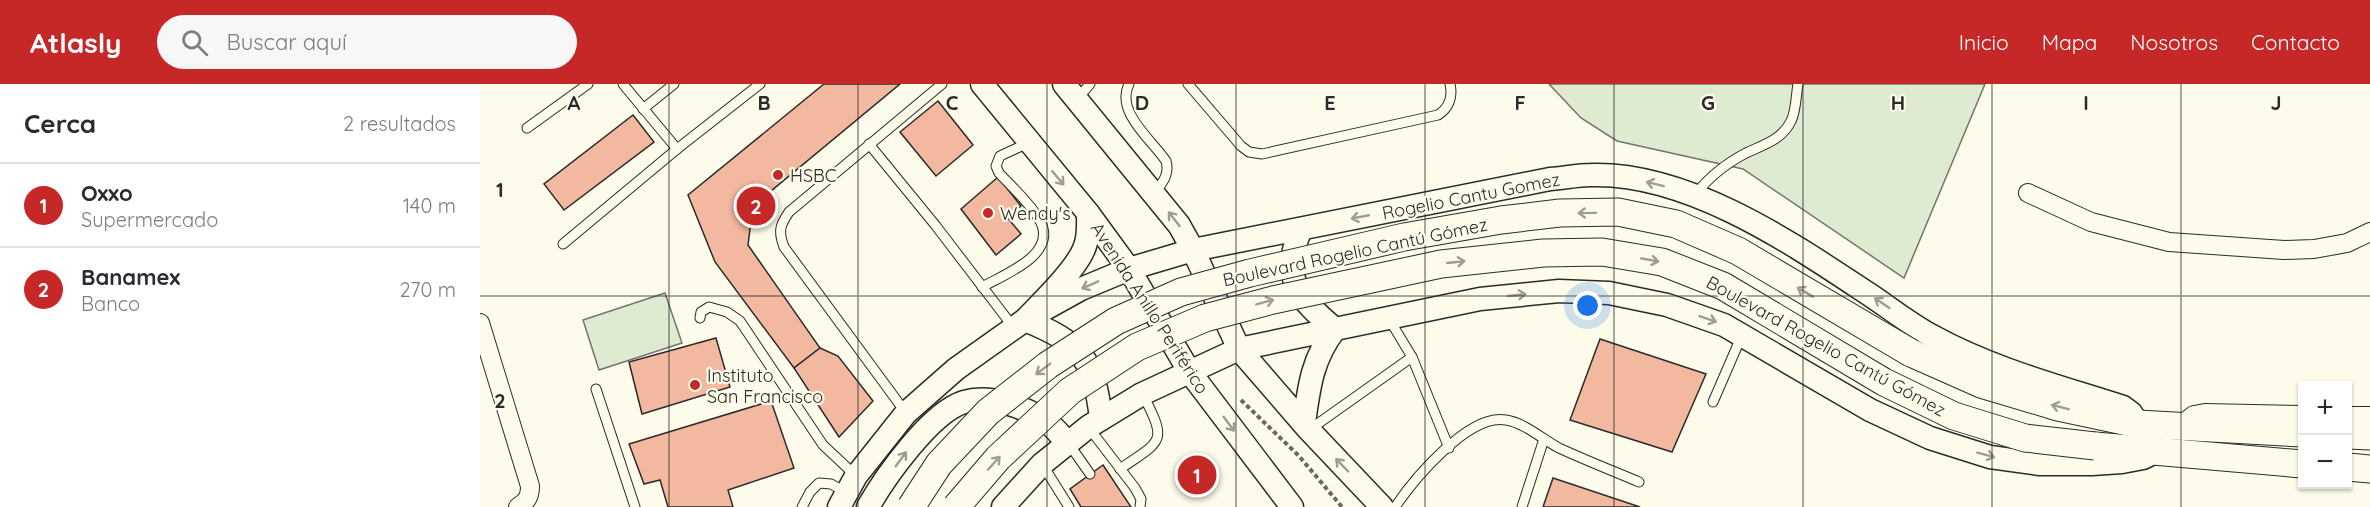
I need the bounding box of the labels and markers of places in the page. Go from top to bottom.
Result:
place label: HSBC [790,164,837,187]
marker: HSBC [771,168,785,182]
pin: 2 [736,184,776,228]
place label: Wendy's [1000,202,1071,225]
marker: Wendy's [981,206,995,220]
place label: Instituto San Francisco [707,364,823,408]
marker: Instituto San Francisco [688,378,702,392]
pin: 1 [1178,452,1216,498]

